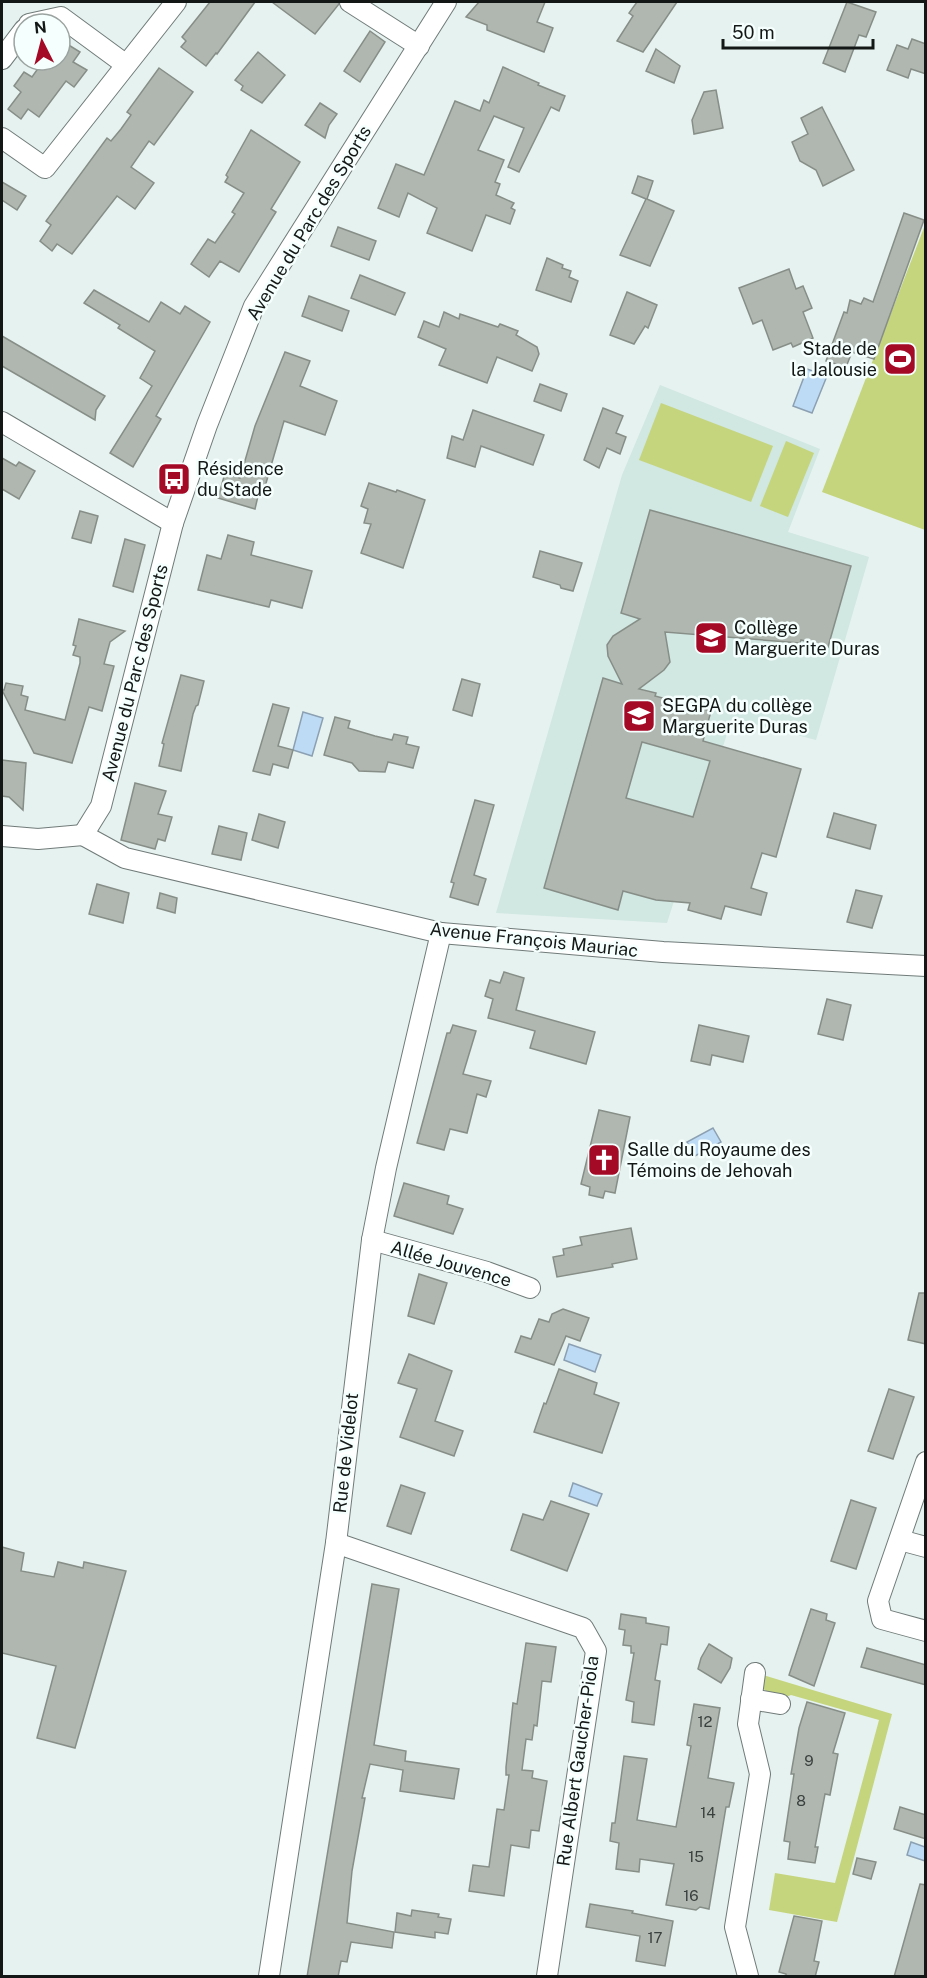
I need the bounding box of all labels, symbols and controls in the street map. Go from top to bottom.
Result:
north arrow [12,12,72,72]
scale bar [723,12,873,50]
text: N [33,17,48,38]
text: 50 m [732,22,775,43]
street label: Avenue du Parc des Sports [242,122,375,324]
place label: Stade de la Jalousie [791,338,877,380]
sports icon: Stade de la Jalousie [882,341,918,377]
place label: Résidence du Stade [197,458,284,500]
bus stop icon: Résidence du Stade [156,461,192,497]
street label: Avenue du Parc des Sports [97,562,172,784]
place label: Collège Marguerite Duras [734,617,880,659]
school or university icon: Collège Marguerite Duras [693,620,729,656]
place label: SEGPA du collège Marguerite Duras [662,695,812,737]
school or university icon: SEGPA du collège Marguerite Duras [621,698,657,734]
street label: Avenue François Mauriac [429,918,639,961]
place label: Salle du Royaume des Témoins de Jehovah [627,1139,811,1181]
church icon: Salle du Royaume des Témoins de Jehovah [586,1142,622,1178]
street label: Allée Jouvence [388,1236,514,1291]
street label: Rue de Videlot [329,1392,362,1514]
street label: Rue Albert Gaucher-Piola [552,1654,603,1868]
house number: 12 [697,1713,713,1730]
house number: 9 [804,1752,814,1769]
house number: 8 [796,1792,806,1809]
house number: 14 [700,1804,716,1821]
house number: 15 [688,1848,704,1865]
house number: 16 [683,1887,699,1904]
house number: 17 [647,1929,663,1946]

